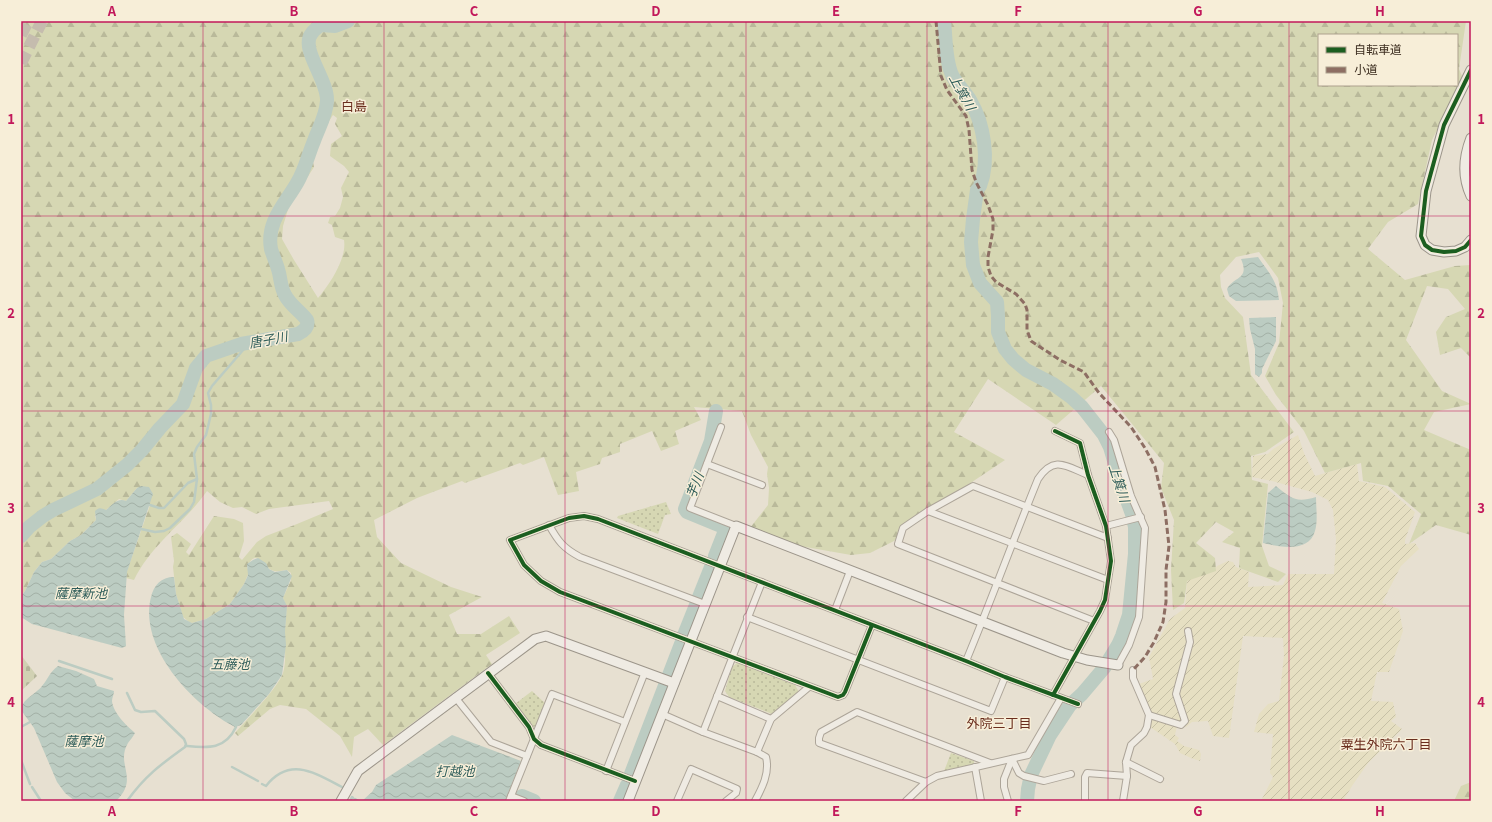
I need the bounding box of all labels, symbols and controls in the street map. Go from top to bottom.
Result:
text: A [107,1,117,20]
text: B [290,1,299,20]
text: C [470,1,479,20]
text: D [651,1,661,20]
text: E [832,1,840,20]
text: F [1014,1,1022,20]
text: G [1193,1,1203,20]
text: H [1375,1,1385,20]
legend [1318,34,1458,86]
text: 自転車道 [1354,40,1402,57]
text: 小道 [1354,60,1378,77]
water label: 上箕川 [945,70,982,115]
district label: 白島 [341,96,367,115]
text: 1 [7,109,15,128]
text: 1 [1477,109,1485,128]
text: 2 [7,303,15,322]
text: 2 [1477,303,1485,322]
water label: 唐子川 [247,326,291,352]
water label: 上箕川 [1105,462,1136,506]
water label: 芋川 [680,468,708,501]
text: 3 [7,498,15,517]
text: 3 [1477,498,1485,517]
water label: 薩摩新池 [55,583,109,602]
water label: 五藤池 [210,654,251,673]
text: 4 [7,692,15,711]
text: 4 [1477,692,1485,711]
district label: 外院三丁目 [966,713,1032,732]
water label: 薩摩池 [64,731,105,750]
district label: 粟生外院六丁目 [1340,734,1432,753]
water label: 打越池 [435,761,476,780]
text: A [107,801,117,820]
text: B [290,801,299,820]
text: C [470,801,479,820]
text: D [651,801,661,820]
text: E [832,801,840,820]
text: F [1014,801,1022,820]
text: G [1193,801,1203,820]
text: H [1375,801,1385,820]

